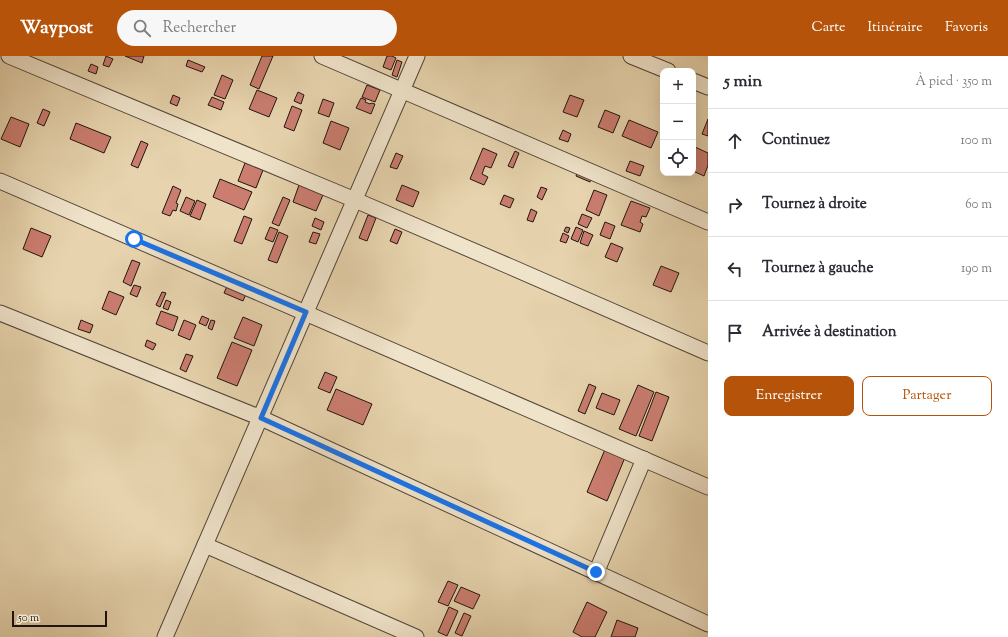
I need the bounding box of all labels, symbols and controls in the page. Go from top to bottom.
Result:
search box [117,10,397,46]
text: Waypost [20,15,93,42]
icon: search [131,17,153,39]
text: Rechercher [163,18,236,39]
text: Carte [812,18,845,38]
text: Itinéraire [867,18,923,38]
text: Favoris [945,18,988,38]
map controls [660,68,696,176]
button: + [660,68,696,104]
text: 5 min [724,70,762,94]
text: À pied · 350 m [916,73,992,91]
button: − [660,104,696,140]
icon: ahead [724,130,746,152]
text: Continuez [762,130,830,151]
text: 100 m [960,132,992,150]
button: locate [660,140,696,176]
icon: right [724,194,746,216]
text: Tournez à droite [762,194,867,215]
text: 60 m [965,196,992,214]
route start [125,230,143,248]
icon: left [724,258,746,280]
text: Tournez à gauche [762,258,873,279]
text: 190 m [961,260,992,278]
icon: arrive [724,322,746,344]
text: Arrivée à destination [762,322,897,343]
button: Enregistrer [724,376,854,416]
button: Partager [862,376,992,416]
route end [587,563,605,581]
scale bar [12,609,107,628]
text: 50 m [18,610,39,626]

